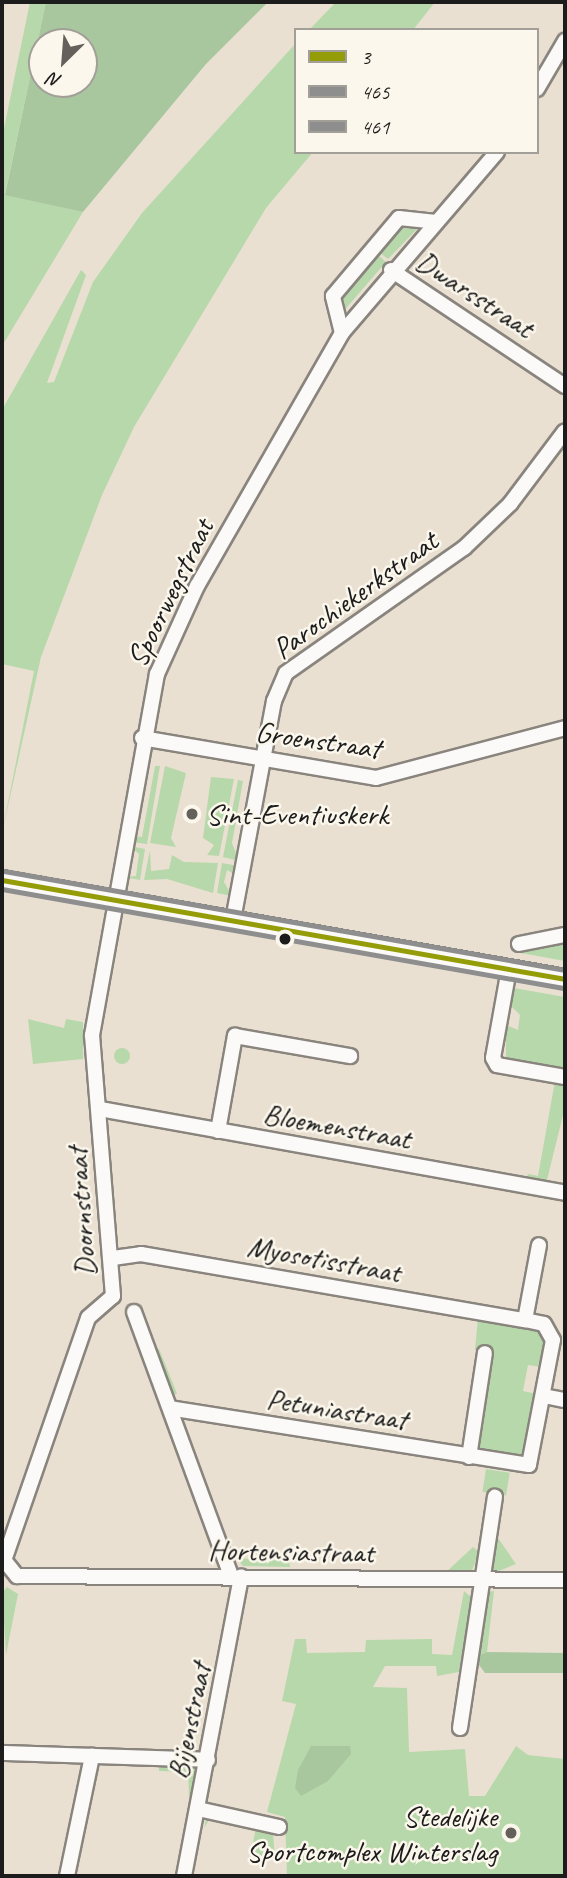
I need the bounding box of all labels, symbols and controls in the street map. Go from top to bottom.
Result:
north arrow [28,28,98,98]
legend [294,28,539,154]
text: 3 [361,44,370,70]
text: N [45,67,65,94]
text: 465 [361,79,389,105]
text: 461 [361,114,389,140]
street label: Dwarsstraat [410,243,540,345]
street label: Spoorwegstraat [119,513,221,673]
street label: Parochiekerkstraat [265,523,445,667]
street label: Groenstraat [253,713,383,767]
place label: Sint-Eventiuskerk [206,796,388,832]
marker: Sint-Eventiuskerk [184,806,200,822]
unlabelled marker [278,932,292,946]
street label: Bloemenstraat [261,1095,413,1157]
street label: Doornstraat [59,1146,103,1278]
street label: Myosotisstraat [245,1228,403,1290]
street label: Petuniastraat [264,1380,410,1438]
street label: Hortensiastraat [208,1532,374,1570]
street label: Bijenstraat [159,1660,219,1782]
place label: Stedelijke Sportcomplex Winterslag [246,1798,497,1868]
marker: Stedelijke Sportcomplex Winterslag [503,1825,519,1841]

